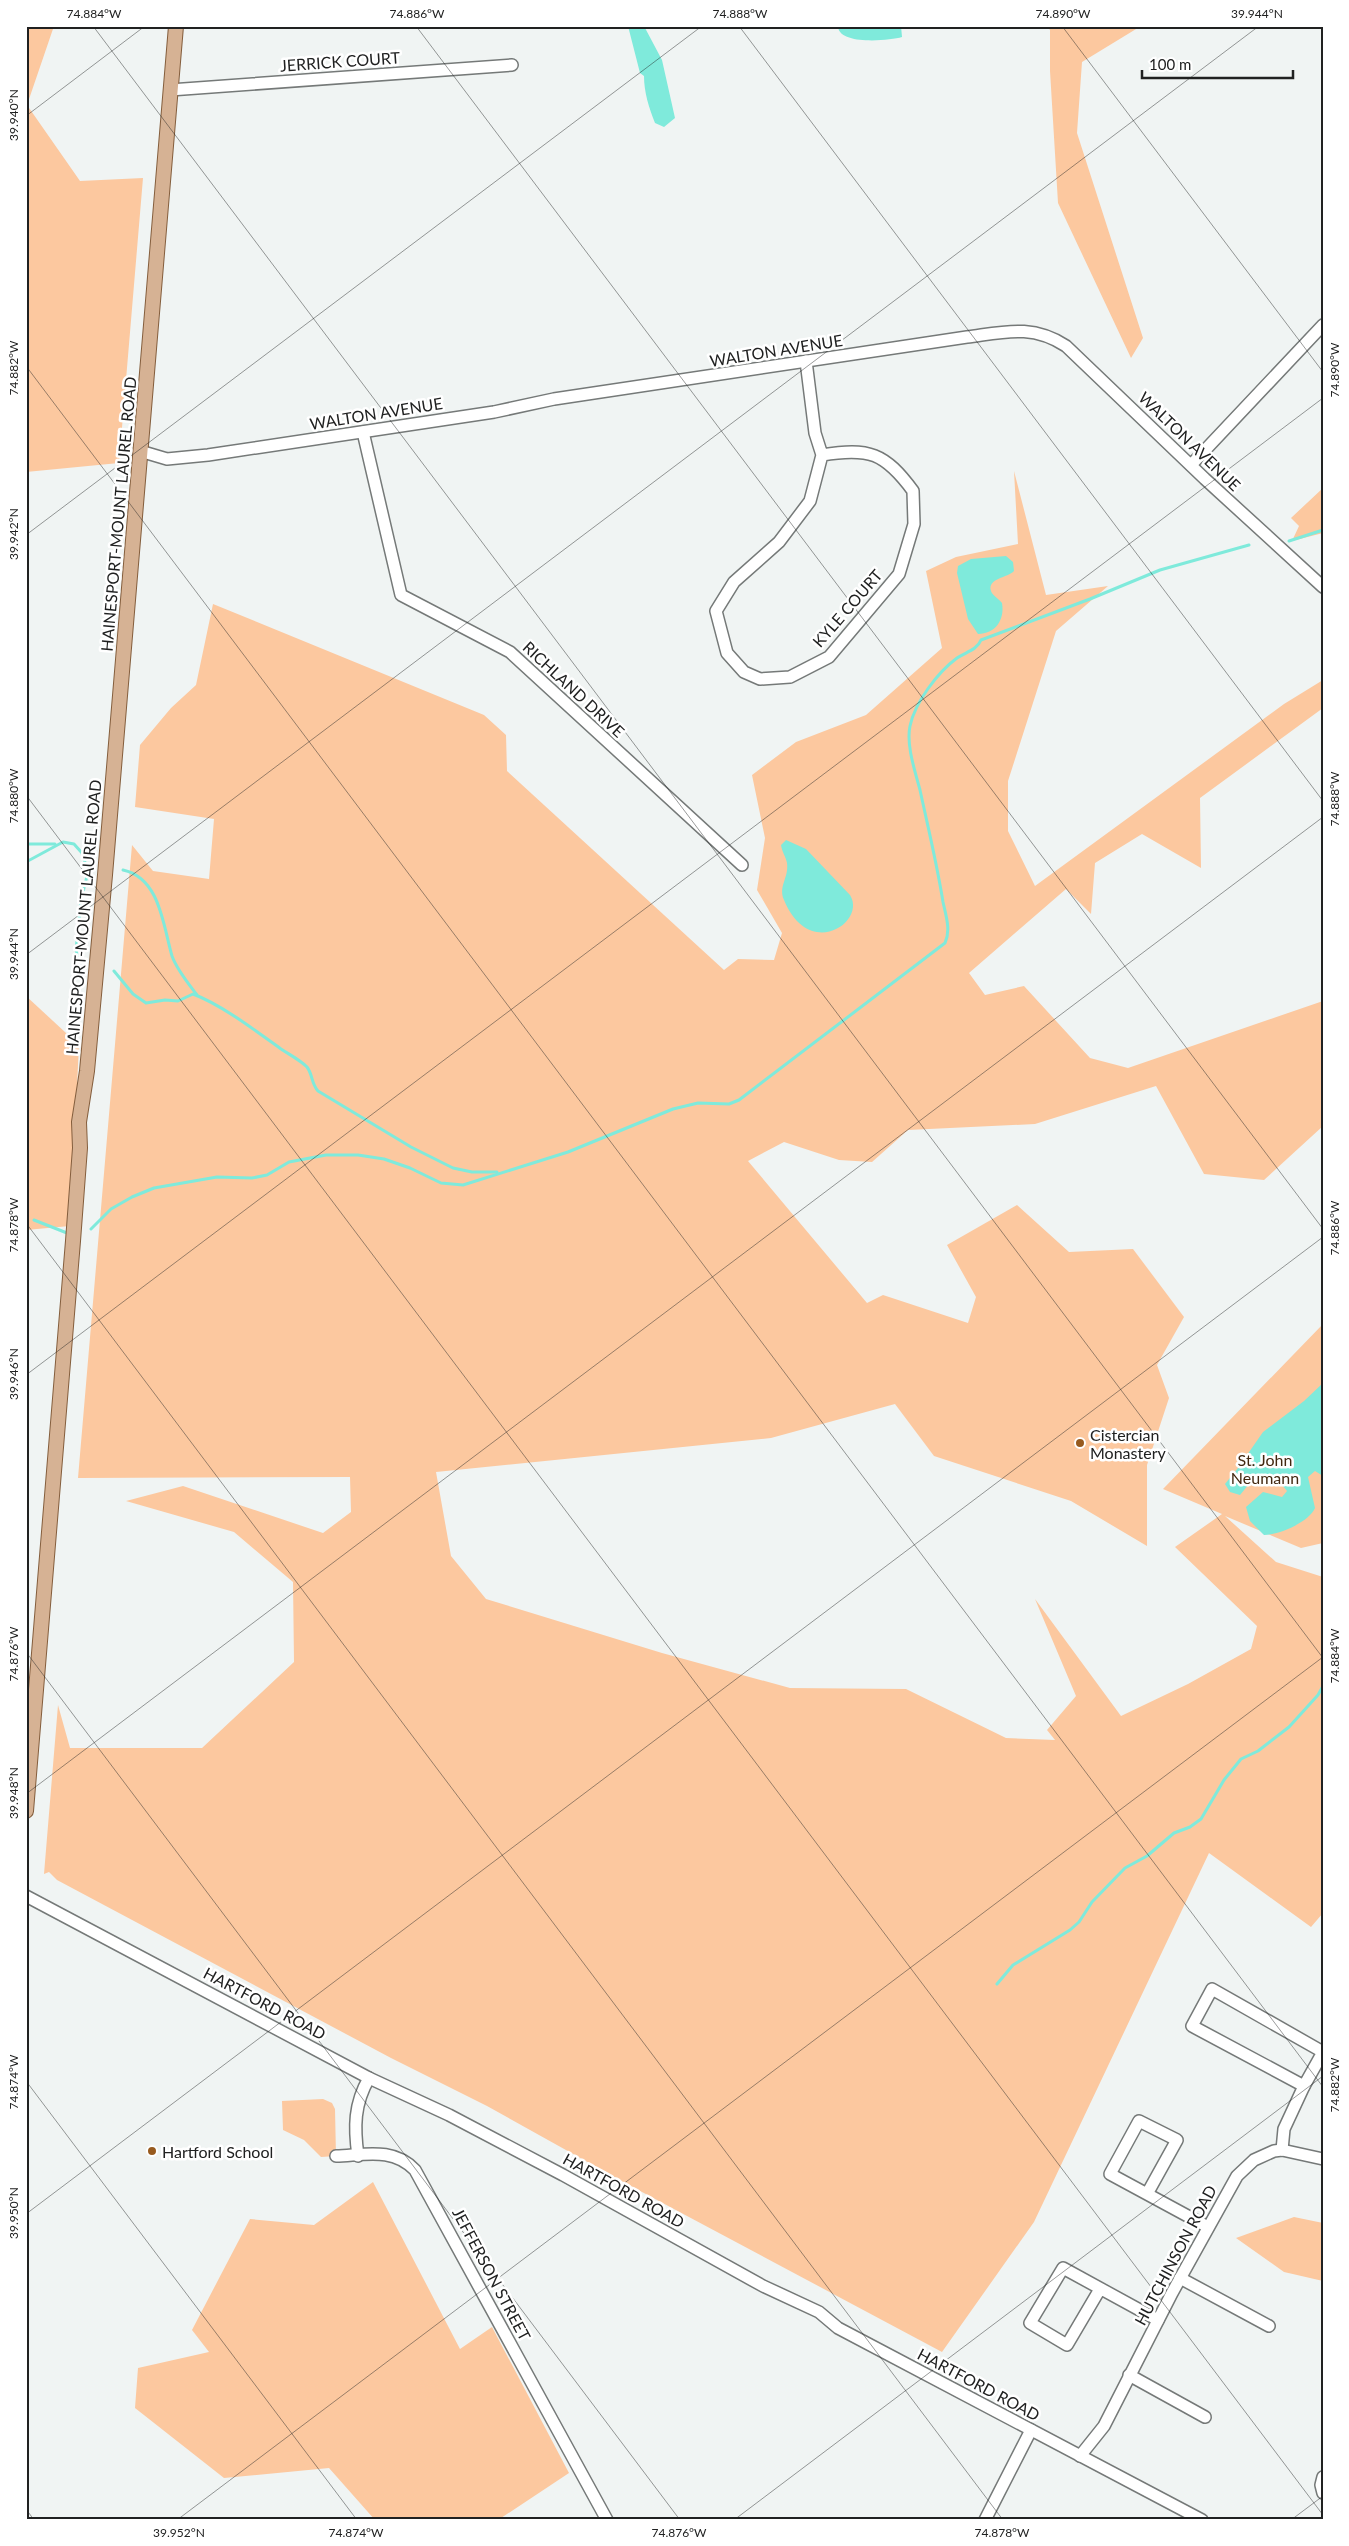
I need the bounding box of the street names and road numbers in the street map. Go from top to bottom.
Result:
street label: JERRICK COURT [279,47,401,75]
street label: WALTON AVENUE [708,330,844,370]
street label: HAINESPORT-MOUNT LAUREL ROAD [97,376,139,652]
street label: WALTON AVENUE [1135,388,1245,494]
street label: WALTON AVENUE [308,393,444,433]
street label: KYLE COURT [808,565,886,651]
street label: RICHLAND DRIVE [519,637,629,741]
street label: HAINESPORT-MOUNT LAUREL ROAD [62,779,104,1055]
street label: HARTFORD ROAD [201,1963,329,2043]
street label: HARTFORD ROAD [560,2149,688,2231]
street label: HUTCHINSON ROAD [1130,2182,1220,2328]
street label: JEFFERSON STREET [449,2205,535,2344]
street label: HARTFORD ROAD [915,2344,1043,2424]

